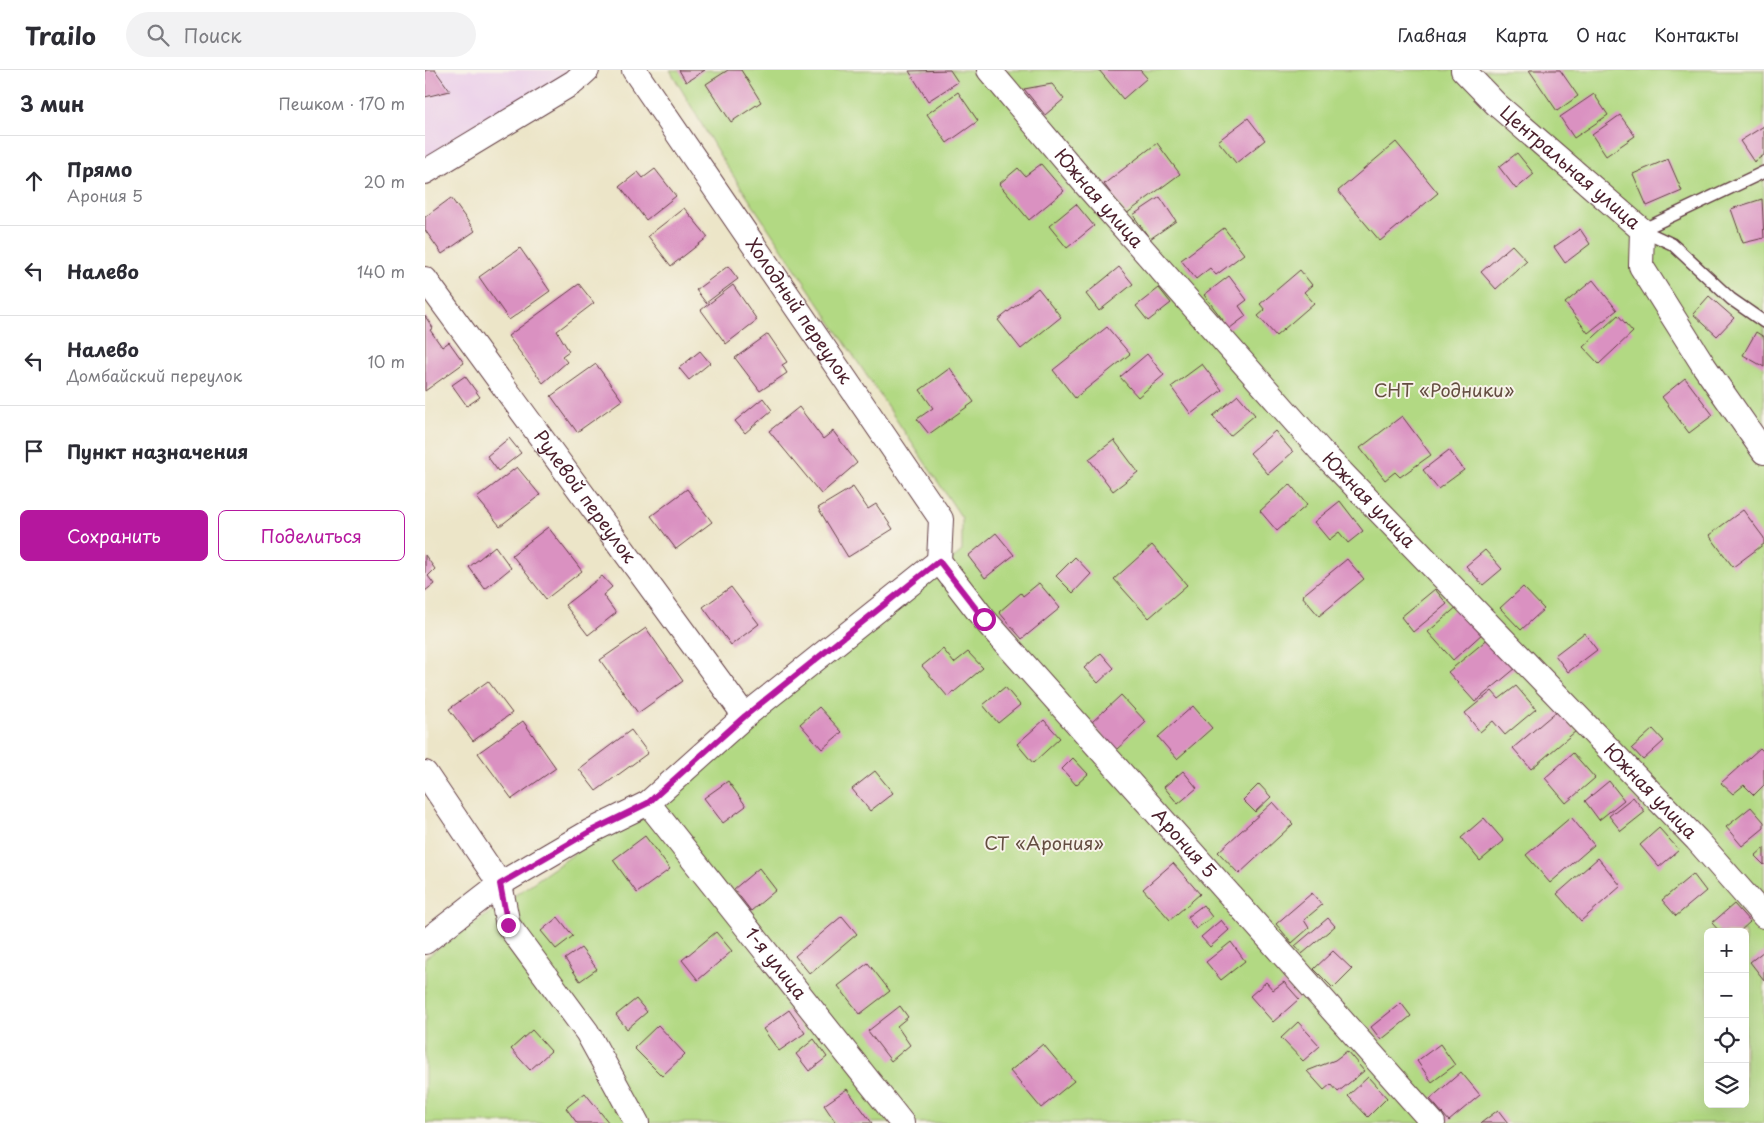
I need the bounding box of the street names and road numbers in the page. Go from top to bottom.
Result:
street label: Центральная улица [1495,98,1647,235]
street label: Южная улица [1049,142,1151,254]
street label: Холодный переулок [740,232,860,389]
street label: Рулевой переулок [528,424,644,568]
street label: Южная улица [1317,445,1423,554]
street label: Южная улица [1598,737,1704,845]
street label: Арония 5 [1147,802,1224,883]
street label: 1-я улица [739,921,814,1005]

